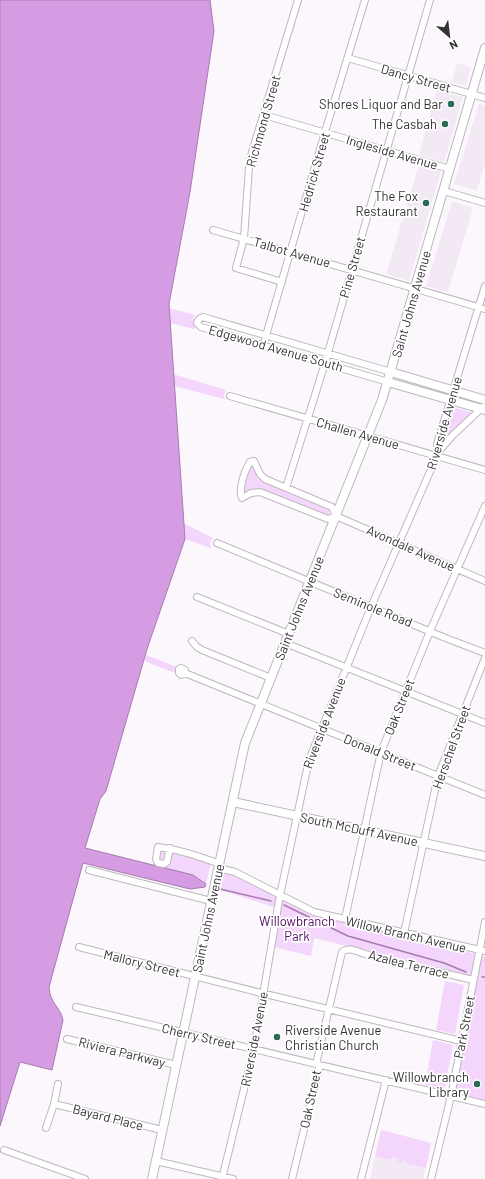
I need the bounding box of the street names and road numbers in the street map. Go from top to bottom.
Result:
street label: Dancy Street [379,60,453,96]
street label: Richmond Street [242,73,284,169]
street label: Hedrick Street [295,130,333,214]
street label: Ingleside Avenue [344,131,440,173]
street label: Talbot Avenue [252,233,332,271]
street label: Pine Street [336,235,368,299]
street label: Saint Johns Avenue [388,249,434,359]
street label: Edgewood Avenue South [207,321,345,375]
street label: Riverside Avenue [423,374,465,472]
street label: Challen Avenue [315,414,401,452]
street label: Avondale Avenue [364,521,458,575]
street label: Saint Johns Avenue [271,554,327,662]
street label: Seminole Road [331,584,415,630]
street label: Riverside Avenue [299,675,349,771]
street label: Oak Street [380,677,418,737]
street label: Herschel Street [428,703,474,791]
street label: Donald Street [341,730,419,774]
street label: South McDuff Avenue [299,809,419,849]
street label: Saint Johns Avenue [189,862,227,974]
street label: Willow Branch Avenue [344,912,468,956]
street label: Mallory Street [102,946,182,980]
street label: Azalea Terrace [367,946,451,982]
street label: Riverside Avenue [237,990,271,1088]
street label: Park Street [450,994,478,1060]
street label: Cherry Street [160,1020,238,1052]
street label: Riviera Parkway [77,1033,167,1071]
street label: Oak Street [296,1068,324,1130]
street label: Bayard Place [71,1100,145,1134]

